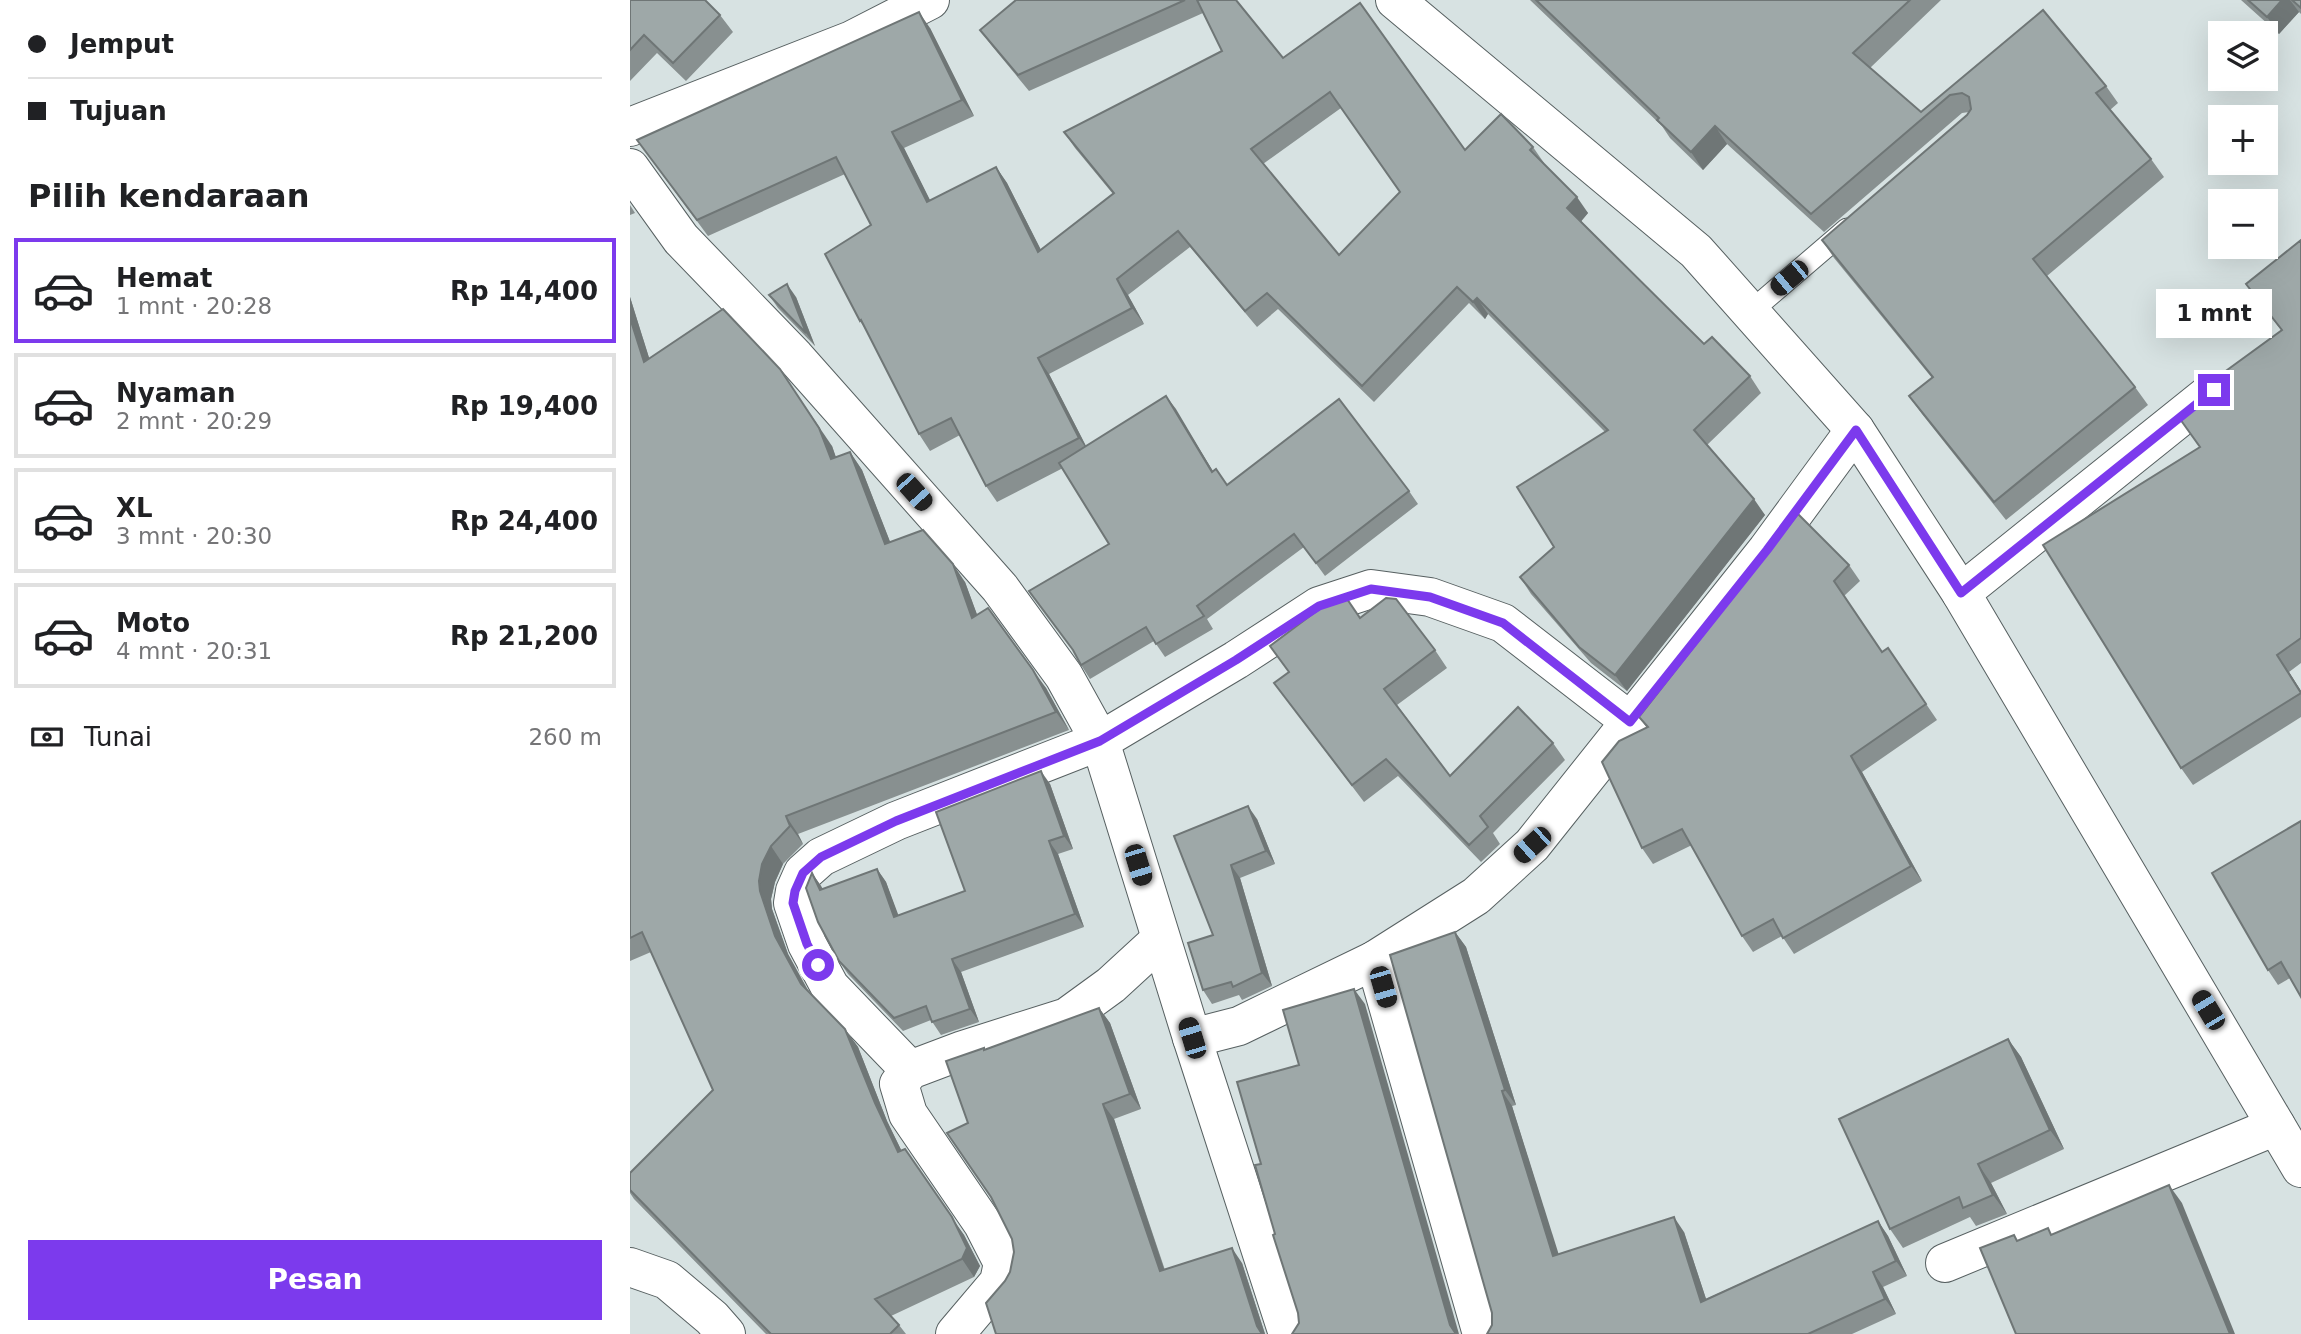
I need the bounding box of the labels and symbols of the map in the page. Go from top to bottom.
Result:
car [1767,256,1812,300]
callout: 1 mnt [2156,288,2272,338]
route end [2198,374,2230,406]
car [893,469,936,515]
car [1510,823,1555,867]
car [1122,842,1155,888]
route start [802,949,834,981]
car [1368,964,1399,1010]
car [2189,987,2228,1033]
car [1176,1015,1209,1061]

